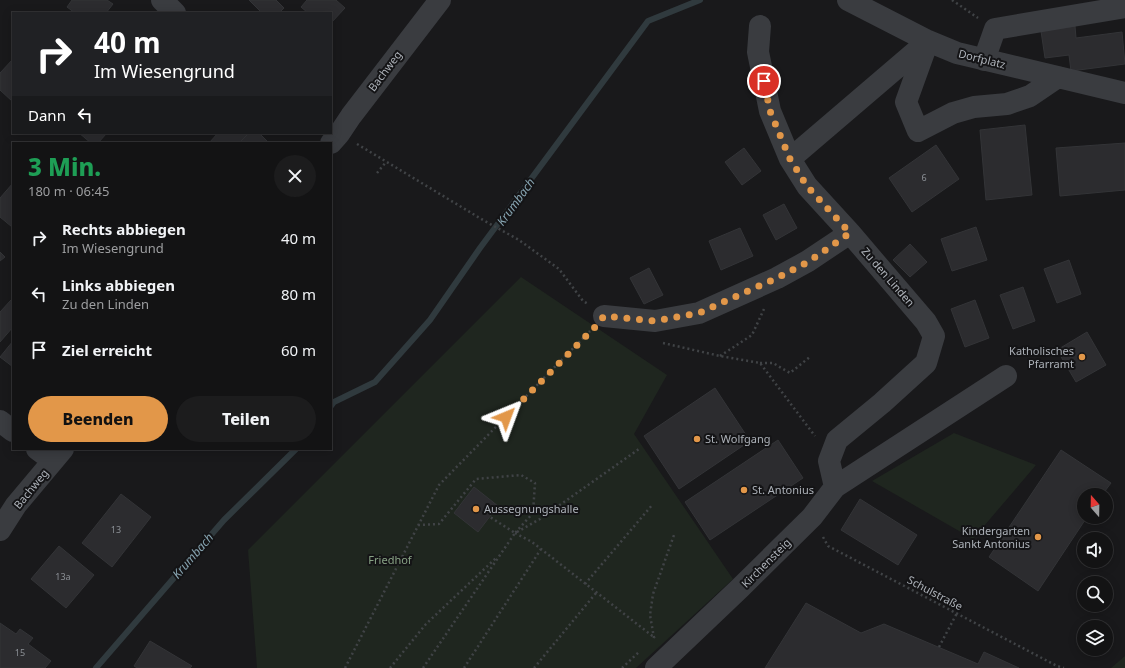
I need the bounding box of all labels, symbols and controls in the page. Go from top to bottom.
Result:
text: 40 m [94,23,161,61]
icon: right [28,28,80,80]
street label: Dorfplatz [957,45,1007,72]
street label: Bachweg [364,47,405,94]
text: Im Wiesengrund [94,59,235,83]
pin [747,64,781,98]
icon: arrive [753,70,775,92]
icon: left [74,104,96,126]
text: Dann [28,105,66,125]
text: 3 Min. [28,150,101,183]
button: close [274,155,316,197]
house number: 6 [921,171,927,184]
water label: Krumbach [493,174,539,229]
text: 180 m · 06:45 [28,182,109,200]
text: Rechts abbiegen [62,219,186,239]
icon: right [28,227,50,249]
text: 40 m [281,228,316,248]
text: Im Wiesengrund [62,239,164,257]
street label: Zu den Linden [859,244,918,309]
text: Links abbiegen [62,275,175,295]
icon: left [28,283,50,305]
text: 80 m [281,284,316,304]
text: Zu den Linden [62,295,149,313]
icon: arrive [28,339,50,361]
text: Ziel erreicht [62,340,152,360]
text: 60 m [281,340,316,360]
place label: Katholisches Pfarramt [1009,343,1074,371]
marker: Katholisches Pfarramt [1077,352,1087,362]
button: Beenden [28,396,168,442]
button: Teilen [176,396,316,442]
position arrow [485,396,527,438]
place label: St. Wolfgang [705,431,771,446]
marker: St. Wolfgang [692,434,702,444]
street label: Bachweg [10,466,51,512]
place label: St. Antonius [752,482,814,497]
marker: St. Antonius [739,485,749,495]
north arrow [1077,488,1113,524]
map controls [1077,488,1113,656]
place label: Aussegnungshalle [484,501,579,516]
marker: Aussegnungshalle [471,504,481,514]
house number: 13 [111,523,121,536]
place label: Kindergarten Sankt Antonius [952,523,1030,551]
water label: Krumbach [168,529,217,582]
marker: Kindergarten Sankt Antonius [1033,532,1043,542]
button: sound [1077,532,1113,568]
street label: Kirchensteig [738,535,794,591]
park label: Friedhof [368,552,413,567]
house number: 13a [55,570,71,583]
street label: Schulstraße [905,572,966,613]
button: search [1077,576,1113,612]
button: layers [1077,620,1113,656]
house number: 15 [15,646,25,659]

